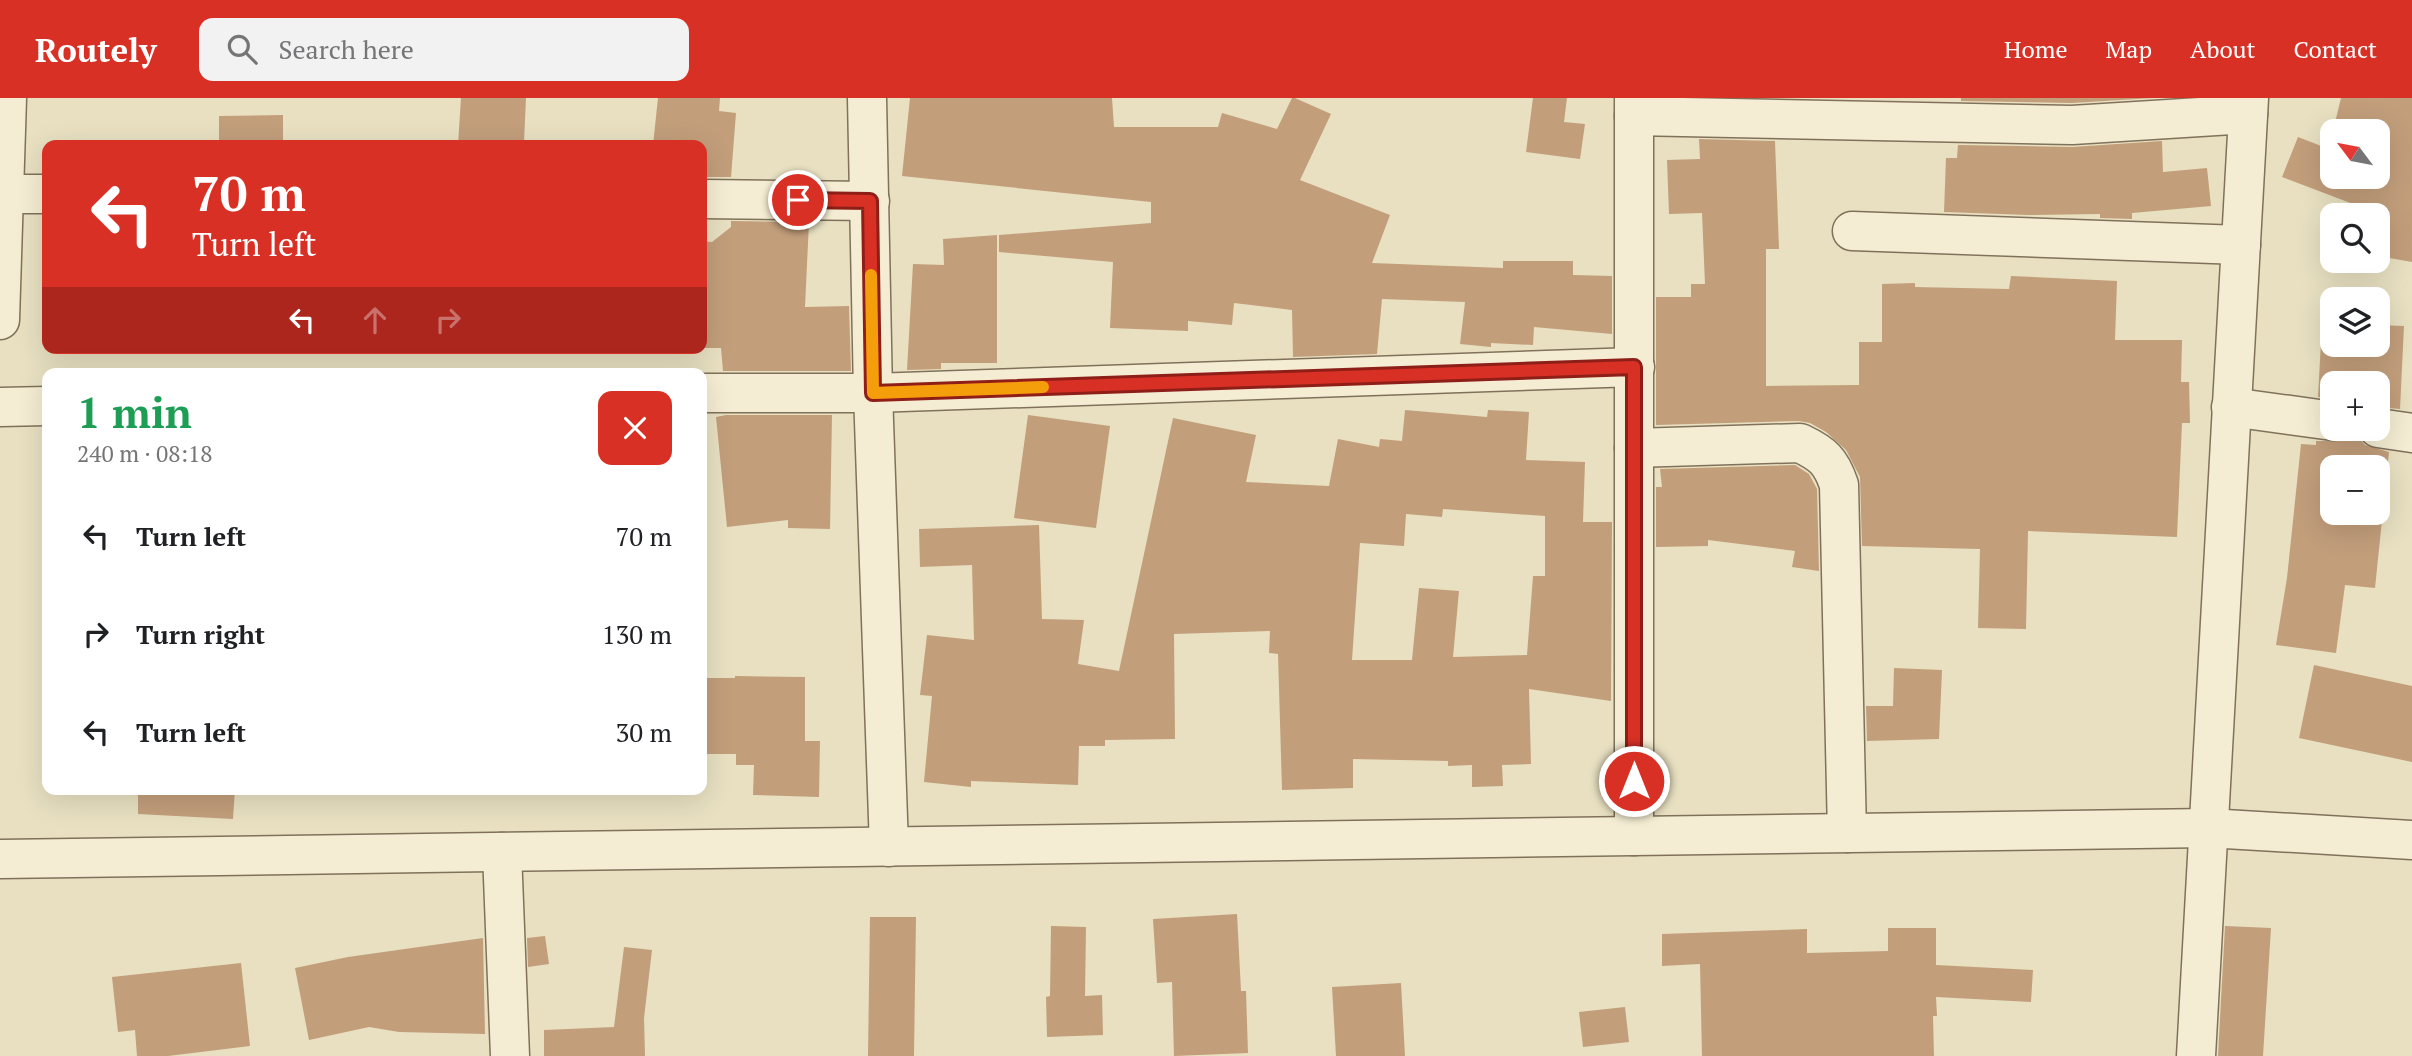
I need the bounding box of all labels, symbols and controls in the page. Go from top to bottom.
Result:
search box [199,18,689,81]
text: Routely [35,28,157,71]
icon: search [223,30,261,68]
text: Search here [279,32,414,66]
text: Home [2004,33,2068,65]
text: Map [2106,33,2152,65]
text: About [2190,33,2256,65]
text: Contact [2294,33,2377,65]
north arrow [2320,119,2390,189]
map controls [2320,119,2390,525]
text: 70 m [192,160,306,225]
icon: left [77,168,168,259]
pin [768,170,828,230]
icon: arrive [779,181,817,219]
button: search [2320,203,2390,273]
text: Turn left [192,223,316,265]
button: layers [2320,287,2390,357]
icon: left [283,301,321,339]
icon: ahead [356,301,394,339]
icon: right [429,301,467,339]
button: + [2320,371,2390,441]
text: 1 min [77,384,192,440]
button: close [598,391,672,465]
text: 240 m · 08:18 [77,438,212,469]
button: − [2320,455,2390,525]
icon: left [77,517,115,555]
text: Turn left [136,519,246,553]
text: 70 m [616,519,672,553]
icon: right [77,615,115,653]
text: Turn right [136,617,265,651]
text: 130 m [602,617,672,651]
icon: left [77,713,115,751]
text: Turn left [136,715,246,749]
text: 30 m [616,715,672,749]
position arrow [1597,744,1671,818]

